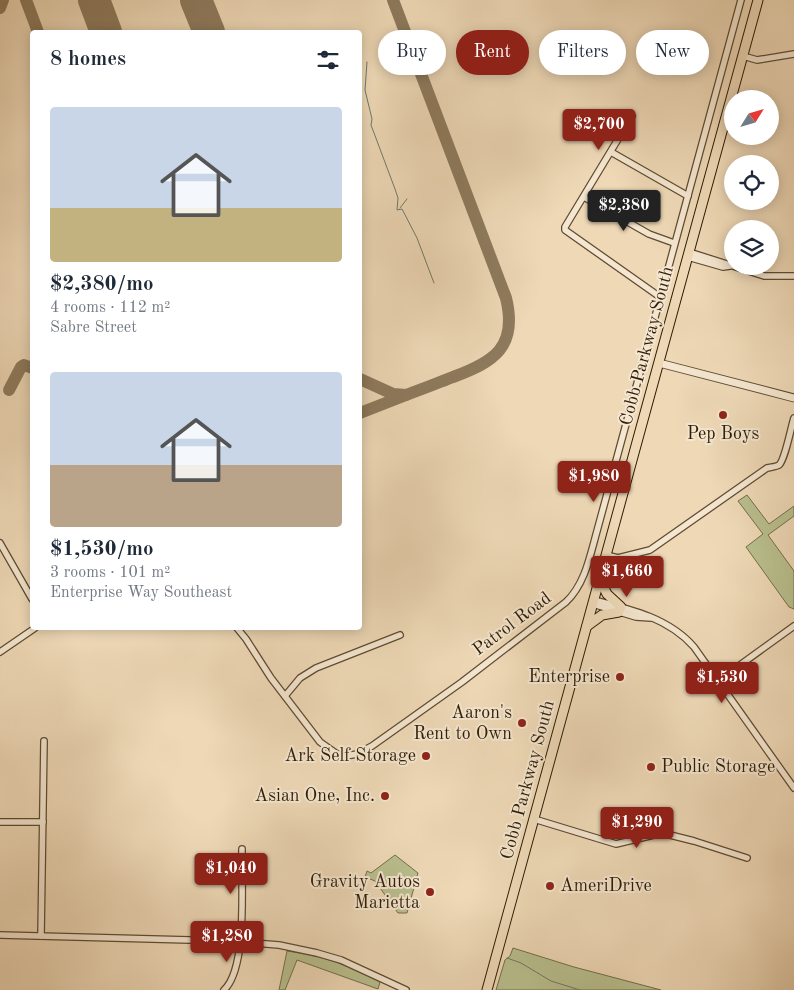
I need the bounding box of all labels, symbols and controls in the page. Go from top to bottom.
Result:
chip: Buy [378,30,446,75]
chip: Rent [456,30,529,75]
chip: Filters [539,30,626,75]
chip: New [636,30,709,75]
icon: filters [314,46,342,74]
text: 8 homes [50,49,126,70]
north arrow [724,90,779,145]
map controls [724,90,779,275]
pin: $2,700 [558,108,640,151]
text: $2,700 [574,117,624,133]
icon: home [151,140,241,230]
button: locate [724,155,779,210]
pin: $2,380 [583,190,665,232]
text: $2,380 [599,198,649,214]
button: layers [724,220,779,275]
street label: Cobb Parkway South [617,264,677,427]
text: $2,380/mo [50,274,154,295]
text: 4 rooms · 112 m² [50,300,170,316]
text: Sabre Street [50,320,137,336]
icon: home [151,405,241,495]
marker: Pep Boys [717,409,729,421]
place label: Pep Boys [687,425,760,443]
pin: $1,980 [553,460,635,503]
text: $1,980 [569,469,619,485]
text: $1,530/mo [50,539,154,560]
pin: $1,660 [586,556,668,598]
text: $1,660 [602,564,652,580]
text: 3 rooms · 101 m² [50,565,170,581]
text: Enterprise Way Southeast [50,585,232,601]
street label: Patrol Road [469,589,555,659]
pin: $1,530 [681,662,763,704]
place label: Enterprise [528,668,610,686]
text: $1,530 [697,670,747,686]
marker: Enterprise [614,671,626,683]
street label: Cobb Parkway South [498,698,558,861]
place label: Aaron's Rent to Own [413,704,512,743]
marker: Aaron's Rent to Own [516,717,528,729]
place label: Ark Self Storage [285,747,416,765]
marker: Ark Self Storage [420,750,432,762]
place label: Public Storage [661,758,775,776]
marker: Public Storage [645,761,657,773]
place label: Asian One, Inc. [255,787,375,805]
marker: Asian One, Inc. [379,790,391,802]
pin: $1,290 [596,806,678,849]
text: $1,290 [612,815,662,831]
pin: $1,040 [190,852,272,895]
text: $1,040 [206,861,256,877]
place label: Gravity Autos Marietta [310,873,420,912]
place label: AmeriDrive [560,877,652,895]
marker: AmeriDrive [544,880,556,892]
marker: Gravity Autos Marietta [424,886,436,898]
pin: $1,280 [186,920,268,963]
text: $1,280 [202,929,252,945]

